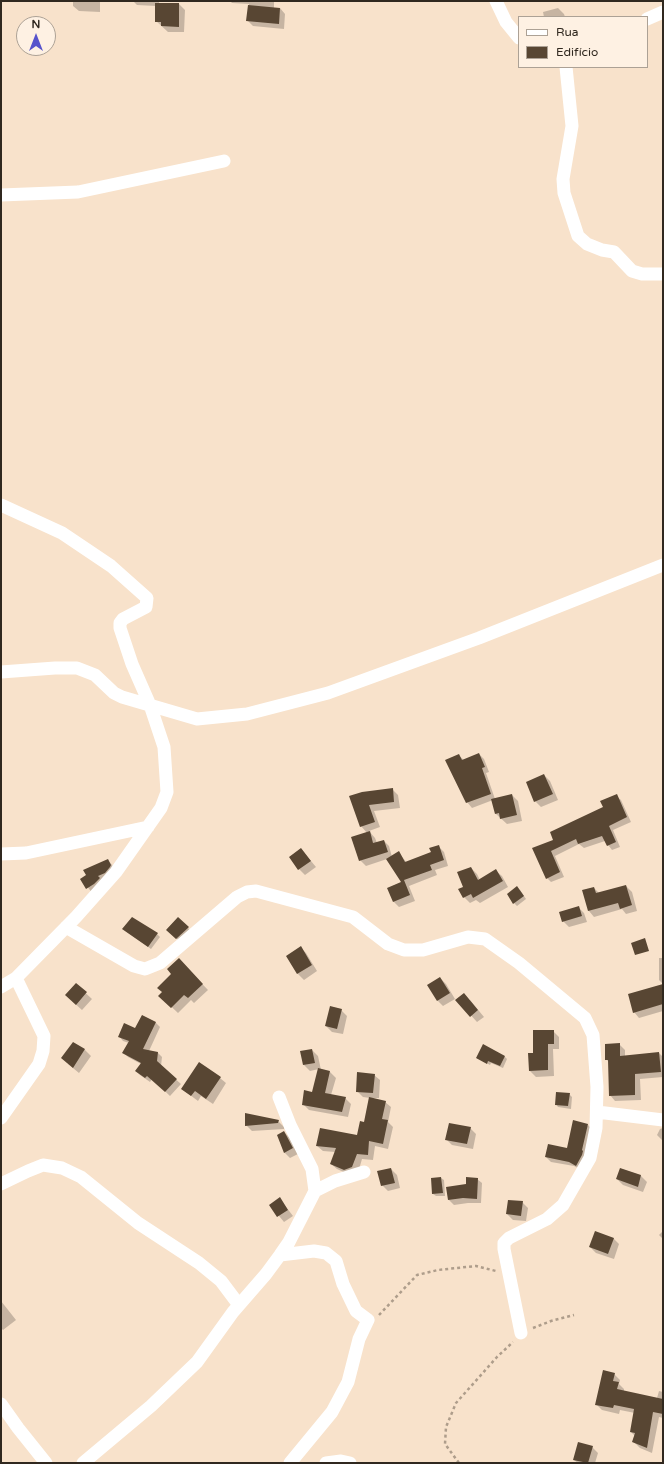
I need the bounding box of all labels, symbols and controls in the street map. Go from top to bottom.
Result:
north arrow [16,16,56,56]
legend [518,16,648,68]
text: N [32,18,40,31]
text: Rua [556,25,579,39]
text: Edifício [556,45,598,59]

